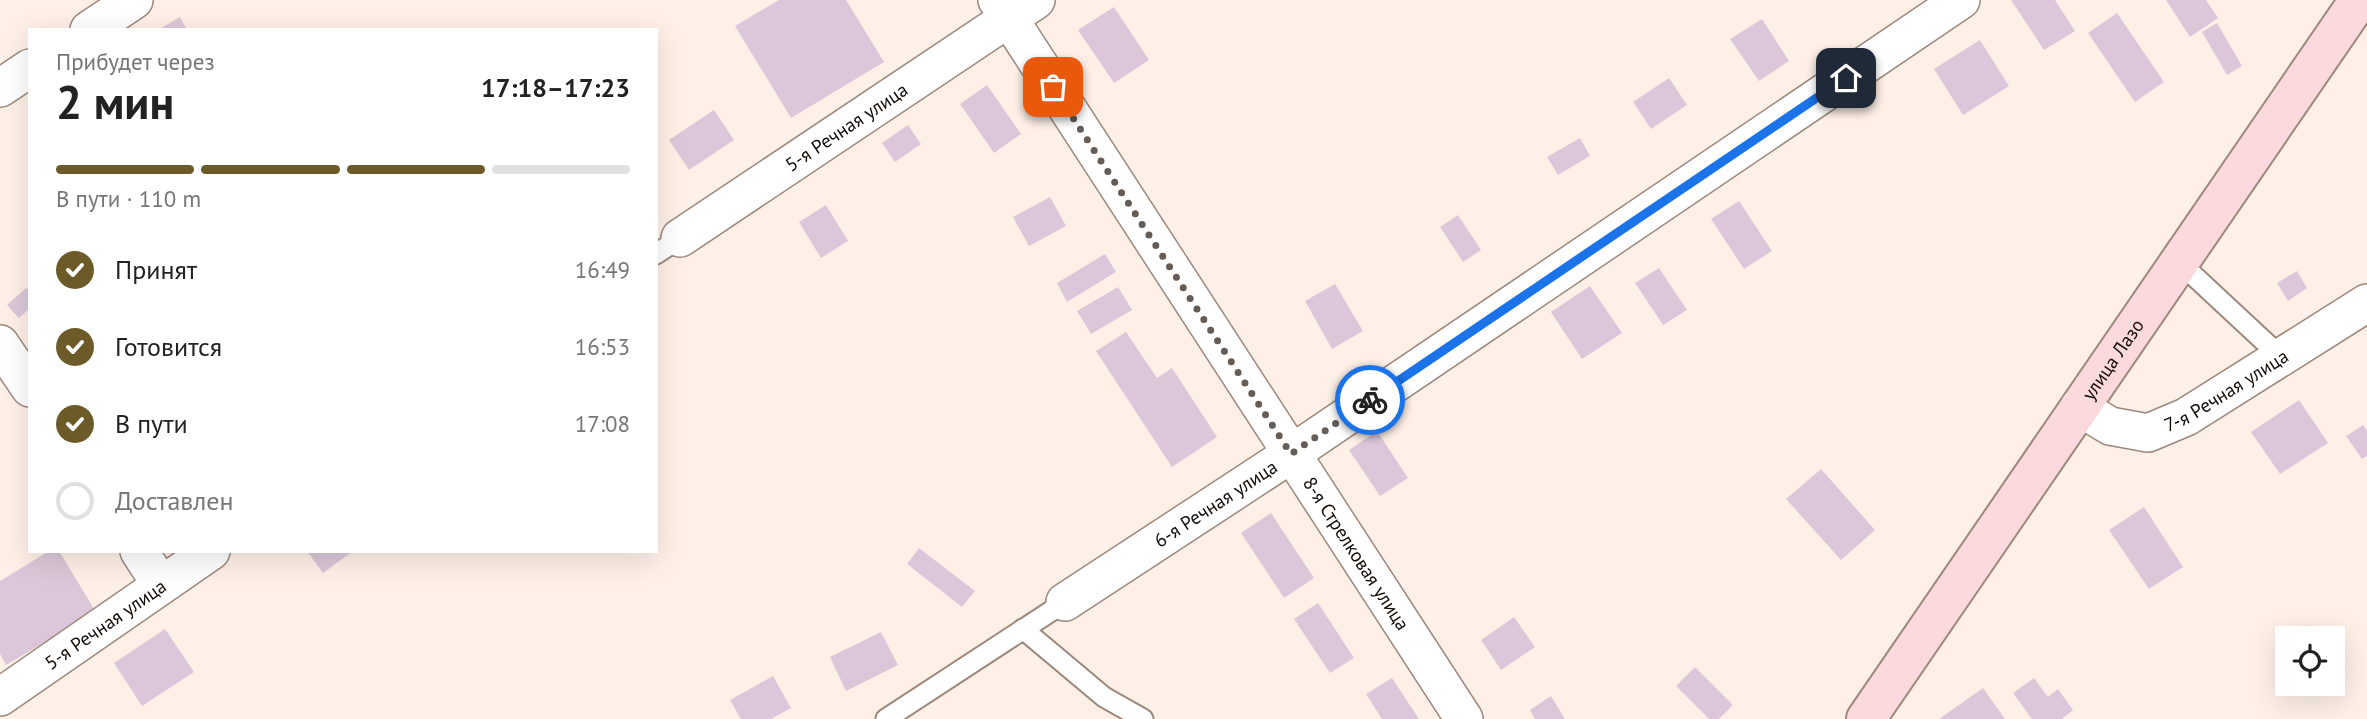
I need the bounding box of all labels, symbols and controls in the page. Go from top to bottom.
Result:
text: Прибудет через [56,47,215,76]
pin [1816,48,1876,108]
pin [1023,57,1083,117]
icon: home [1827,59,1865,97]
icon: bag [1034,68,1072,106]
text: 17:18–17:23 [481,71,630,104]
text: 2 мин [56,72,174,132]
street label: 5-я Речная улица [780,77,912,176]
text: В пути · 110 m [56,184,201,213]
icon: check [56,251,94,289]
text: Принят [115,253,197,286]
text: 16:49 [575,255,630,284]
street label: улица Лазо [2076,314,2149,405]
icon: check [56,328,94,366]
text: Готовится [115,330,222,363]
text: 16:53 [575,332,630,361]
street label: 7-я Речная улица [2160,344,2293,437]
courier [1335,365,1405,435]
icon: bike [1351,381,1389,419]
icon: check [56,405,94,443]
text: В пути [115,407,188,440]
text: 17:08 [575,409,630,438]
street label: 6-я Речная улица [1149,454,1282,552]
street label: 8-я Стрелковая улица [1298,472,1415,635]
text: Доставлен [115,484,234,517]
street label: 5-я Речная улица [40,574,171,675]
map controls [2275,626,2345,696]
button: locate [2275,626,2345,696]

